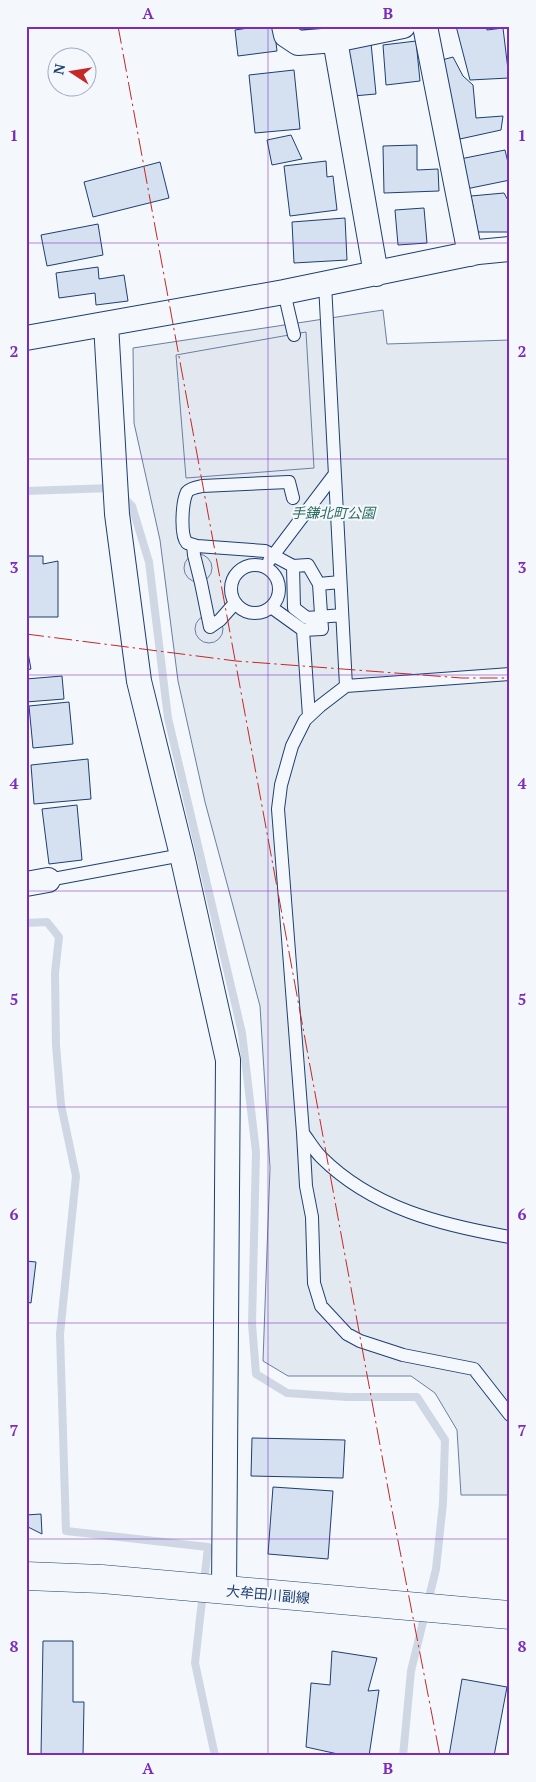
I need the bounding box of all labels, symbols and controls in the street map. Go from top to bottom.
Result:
text: A [142,2,154,24]
text: B [383,2,393,24]
north arrow [48,48,98,98]
text: N [48,62,69,76]
text: 1 [9,124,19,146]
text: 1 [517,124,527,146]
text: 2 [9,340,19,362]
text: 2 [517,340,527,362]
park label: 手鎌北町公園 [291,503,377,522]
text: 3 [9,556,19,578]
text: 3 [517,556,527,578]
text: 4 [9,772,19,794]
text: 4 [517,772,527,794]
text: 5 [9,988,19,1010]
text: 5 [517,988,527,1010]
text: 6 [9,1203,19,1225]
text: 6 [517,1203,527,1225]
text: 7 [9,1419,19,1441]
text: 7 [517,1419,527,1441]
street label: 大牟田川副線 [225,1581,311,1607]
text: 8 [9,1635,19,1657]
text: 8 [517,1635,527,1657]
text: A [142,1757,154,1779]
text: B [383,1757,393,1779]

